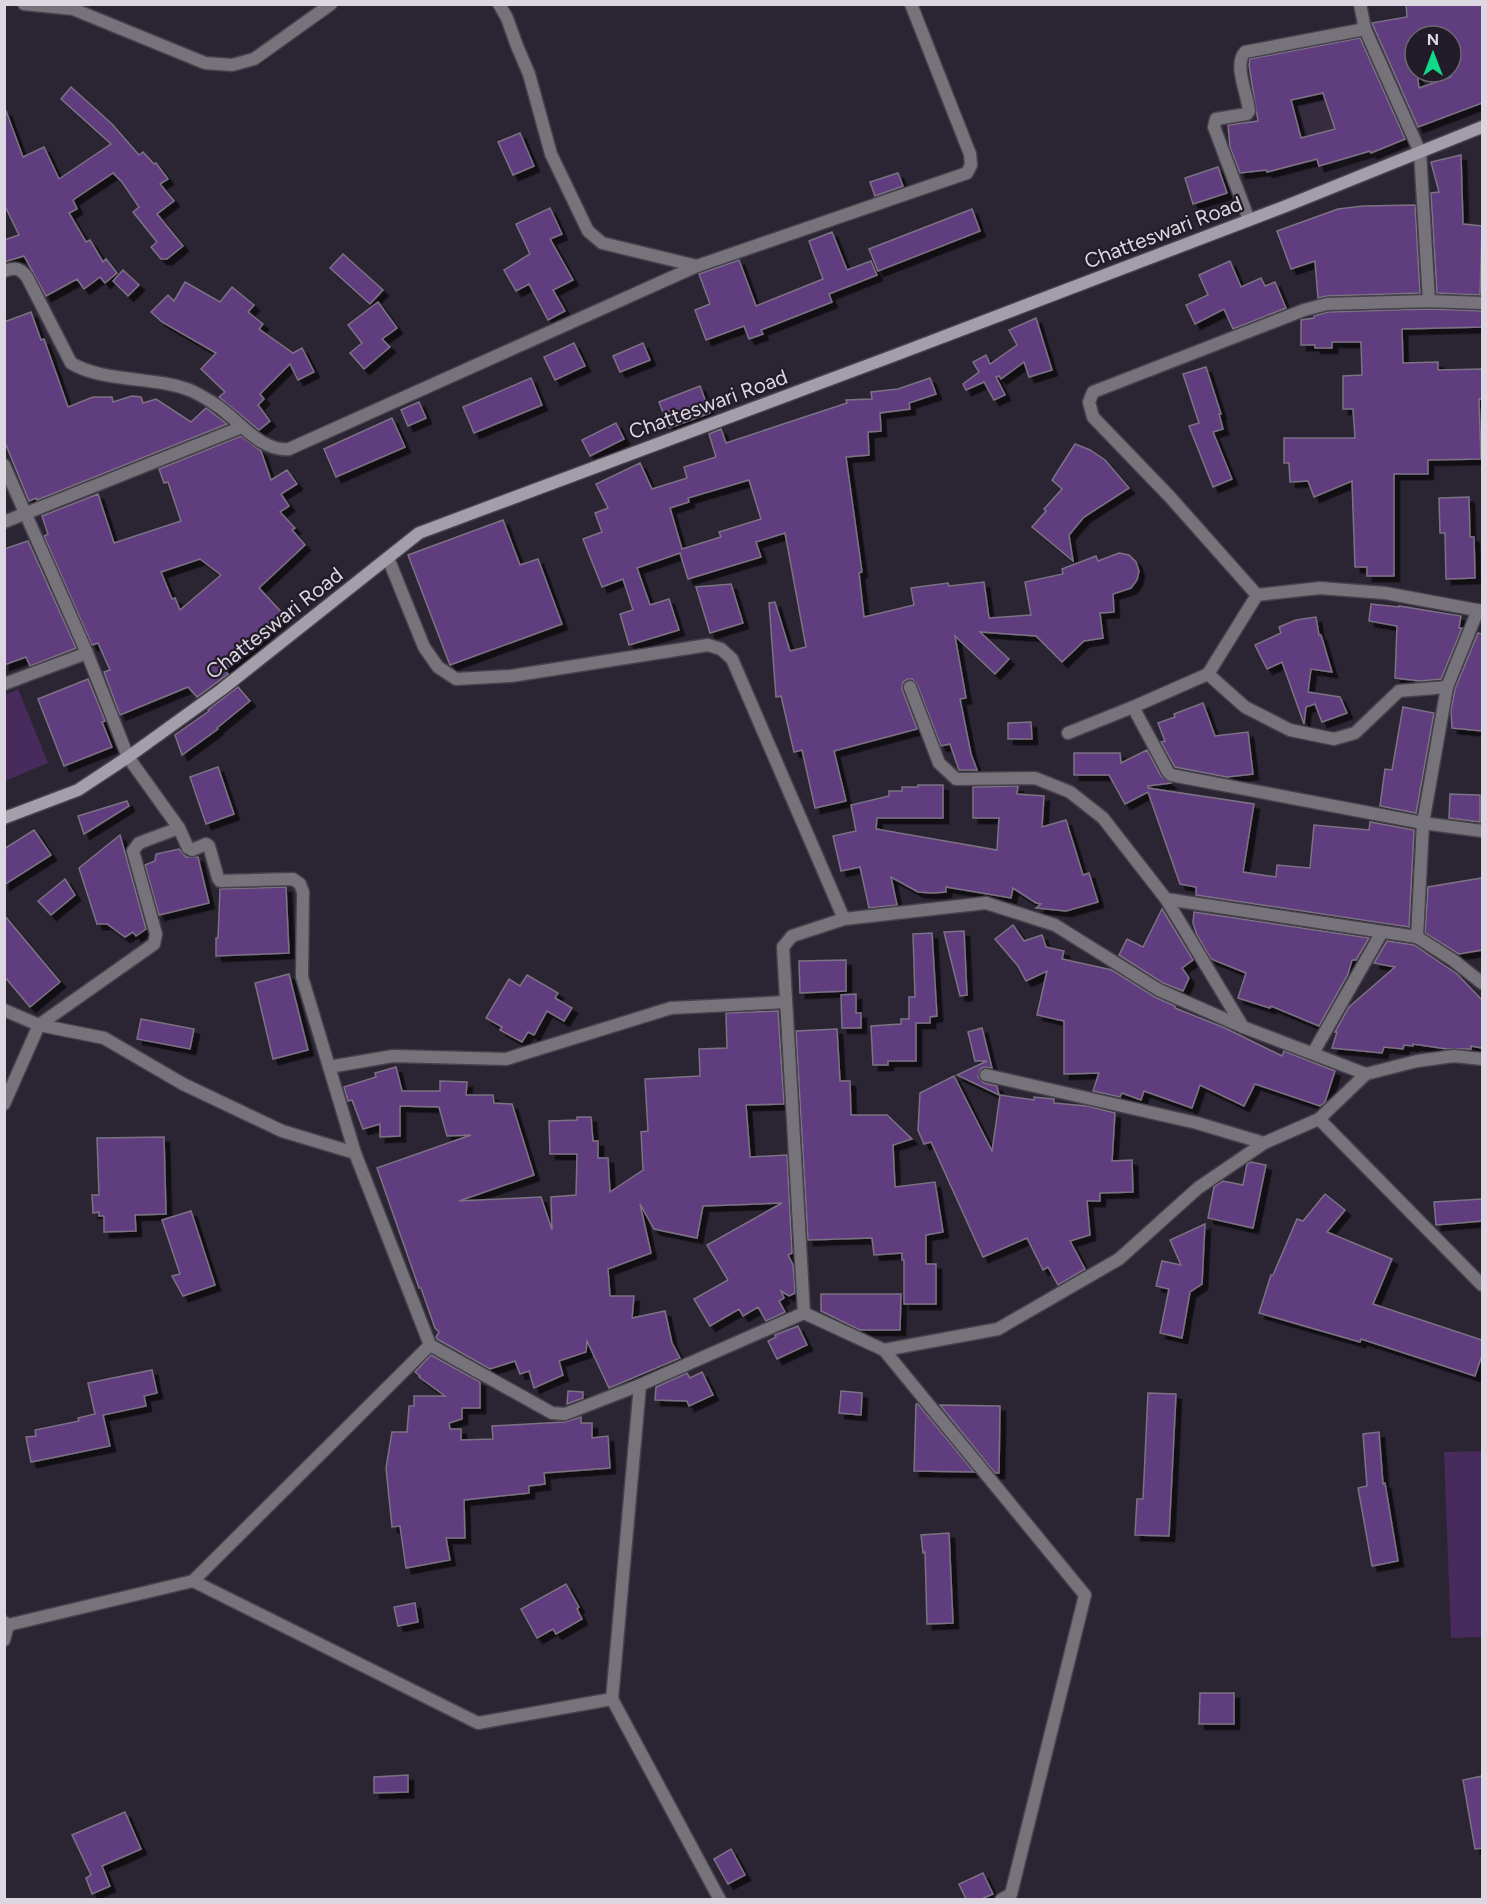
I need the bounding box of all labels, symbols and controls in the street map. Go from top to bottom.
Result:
north arrow [1403,24,1463,84]
text: N [1427,30,1439,49]
street label: Chatteswari Road [1081,190,1245,274]
street label: Chatteswari Road [625,364,791,444]
street label: Chatteswari Road [200,562,348,684]

